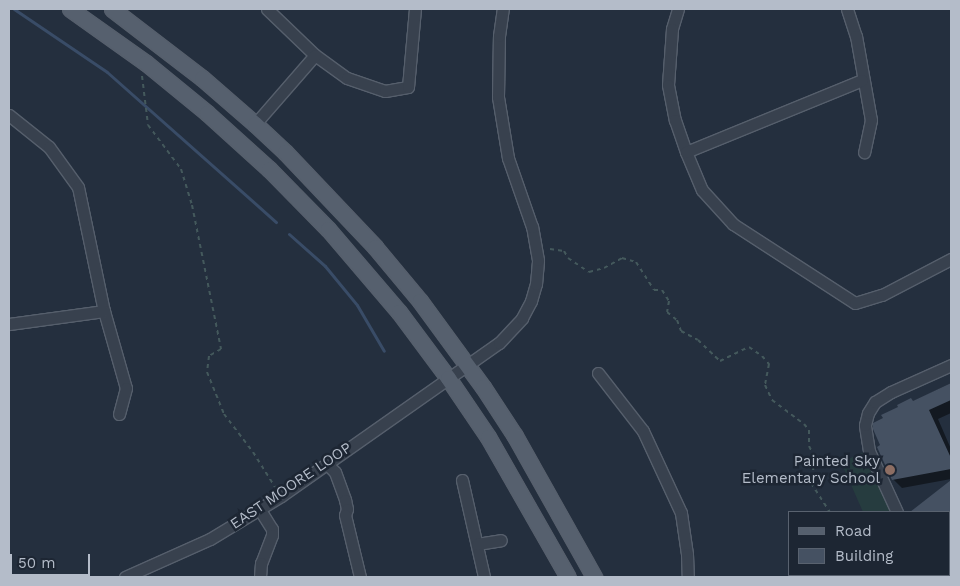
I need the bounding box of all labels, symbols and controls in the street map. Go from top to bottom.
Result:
street label: EAST MOORE LOOP [227,439,355,533]
place label: Painted Sky Elementary School [741,452,880,487]
marker: Painted Sky Elementary School [884,464,896,476]
legend [788,511,950,576]
text: Road [835,522,872,540]
scale bar [12,544,92,576]
text: Building [835,547,893,565]
text: 50 m [18,554,55,572]

